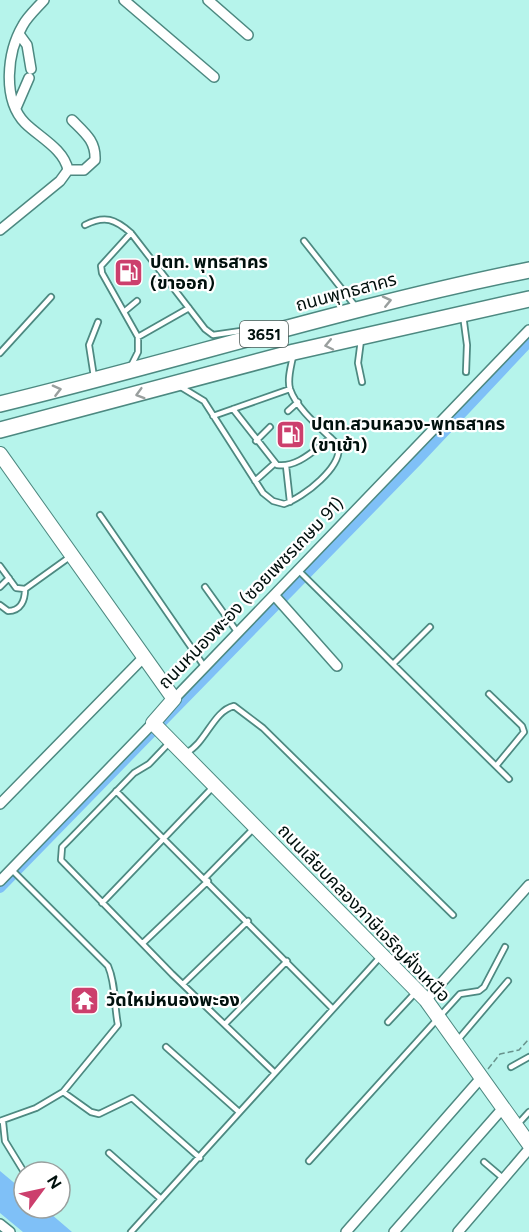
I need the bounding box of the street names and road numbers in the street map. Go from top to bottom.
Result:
street label: ถนนพุทธสาคร [293,268,399,316]
road number: 3651 [240,321,288,347]
street label: ถนนหนองพะอง (ซอยเพชรเกษม 91) [153,493,349,693]
street label: ถนนเลียบคลองภาษีเจริญฝั่งเหนือ [273,818,456,1007]

